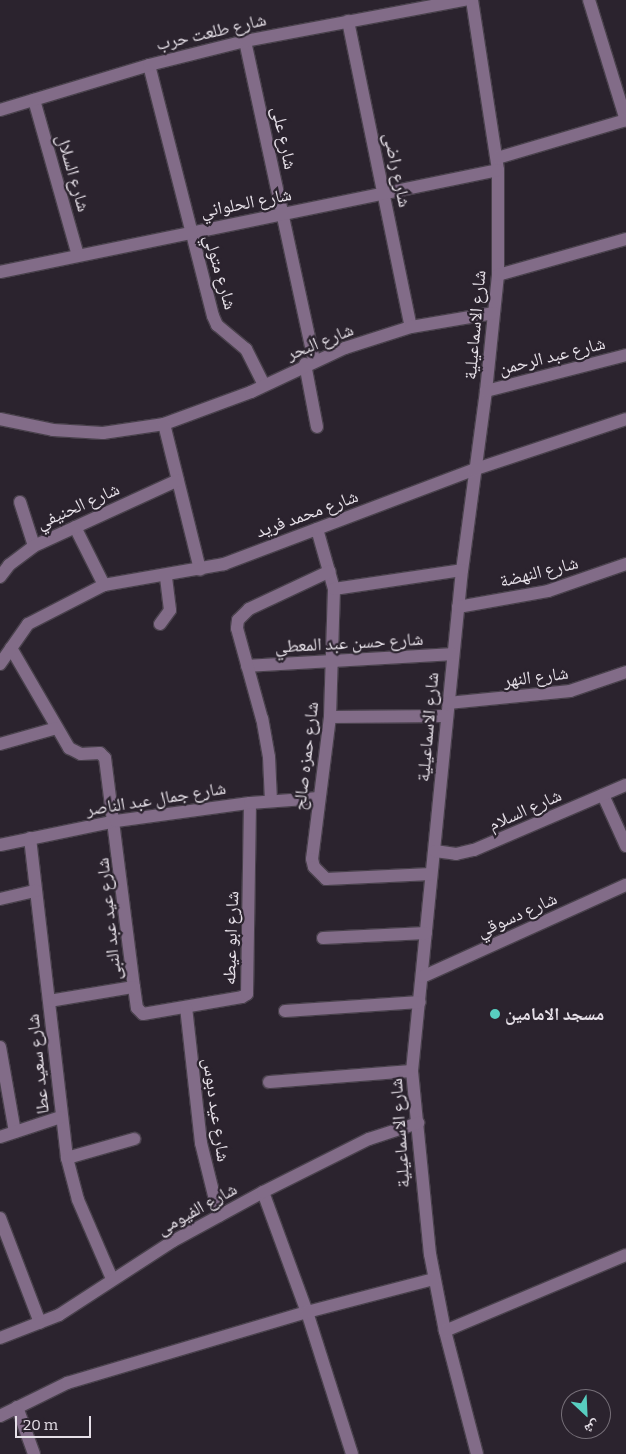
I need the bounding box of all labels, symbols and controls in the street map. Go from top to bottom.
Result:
street label: شارع طلعت حرب [154,9,268,55]
street label: شارع على [267,105,301,171]
street label: شارع راضى [379,131,415,209]
street label: شارع السلال [52,132,94,214]
street label: شارع الحلواني [199,184,293,222]
street label: شارع متولي [199,232,241,312]
street label: شارع الاسماعيلية [459,269,491,381]
street label: شارع البحر [283,319,357,365]
street label: شارع عبد الرحمن [496,332,608,380]
street label: شارع الحنيفي [33,478,123,534]
street label: شارع محمد فريد [253,486,361,542]
street label: شارع النهضة [497,552,581,592]
street label: شارع حسن عبد المعطي [274,628,424,658]
street label: شارع النهر [502,662,570,692]
street label: شارع الاسماعيلية [412,671,444,783]
street label: شارع حمزه صالح [289,700,323,812]
street label: شارع جمال عبد الناصر [84,777,228,821]
street label: شارع السلام [485,784,565,836]
street label: شارع عيد عبد النبى [92,857,126,981]
street label: شارع دسوقي [474,888,560,942]
street label: شارع ابو عيطه [219,891,243,985]
place label: مسجد الامامين [505,1003,604,1025]
marker: مسجد الامامين [489,1008,501,1020]
street label: شارع سعيد عطا [22,1013,54,1115]
street label: شارع عيد دبوس [198,1057,234,1163]
street label: شارع الاسماعيلية [385,1077,415,1189]
street label: شارع الفيومى [153,1178,241,1240]
north arrow [561,1389,611,1439]
scale bar [18,1406,94,1438]
text: 20 m [23,1416,58,1434]
text: ش [582,1416,602,1438]

